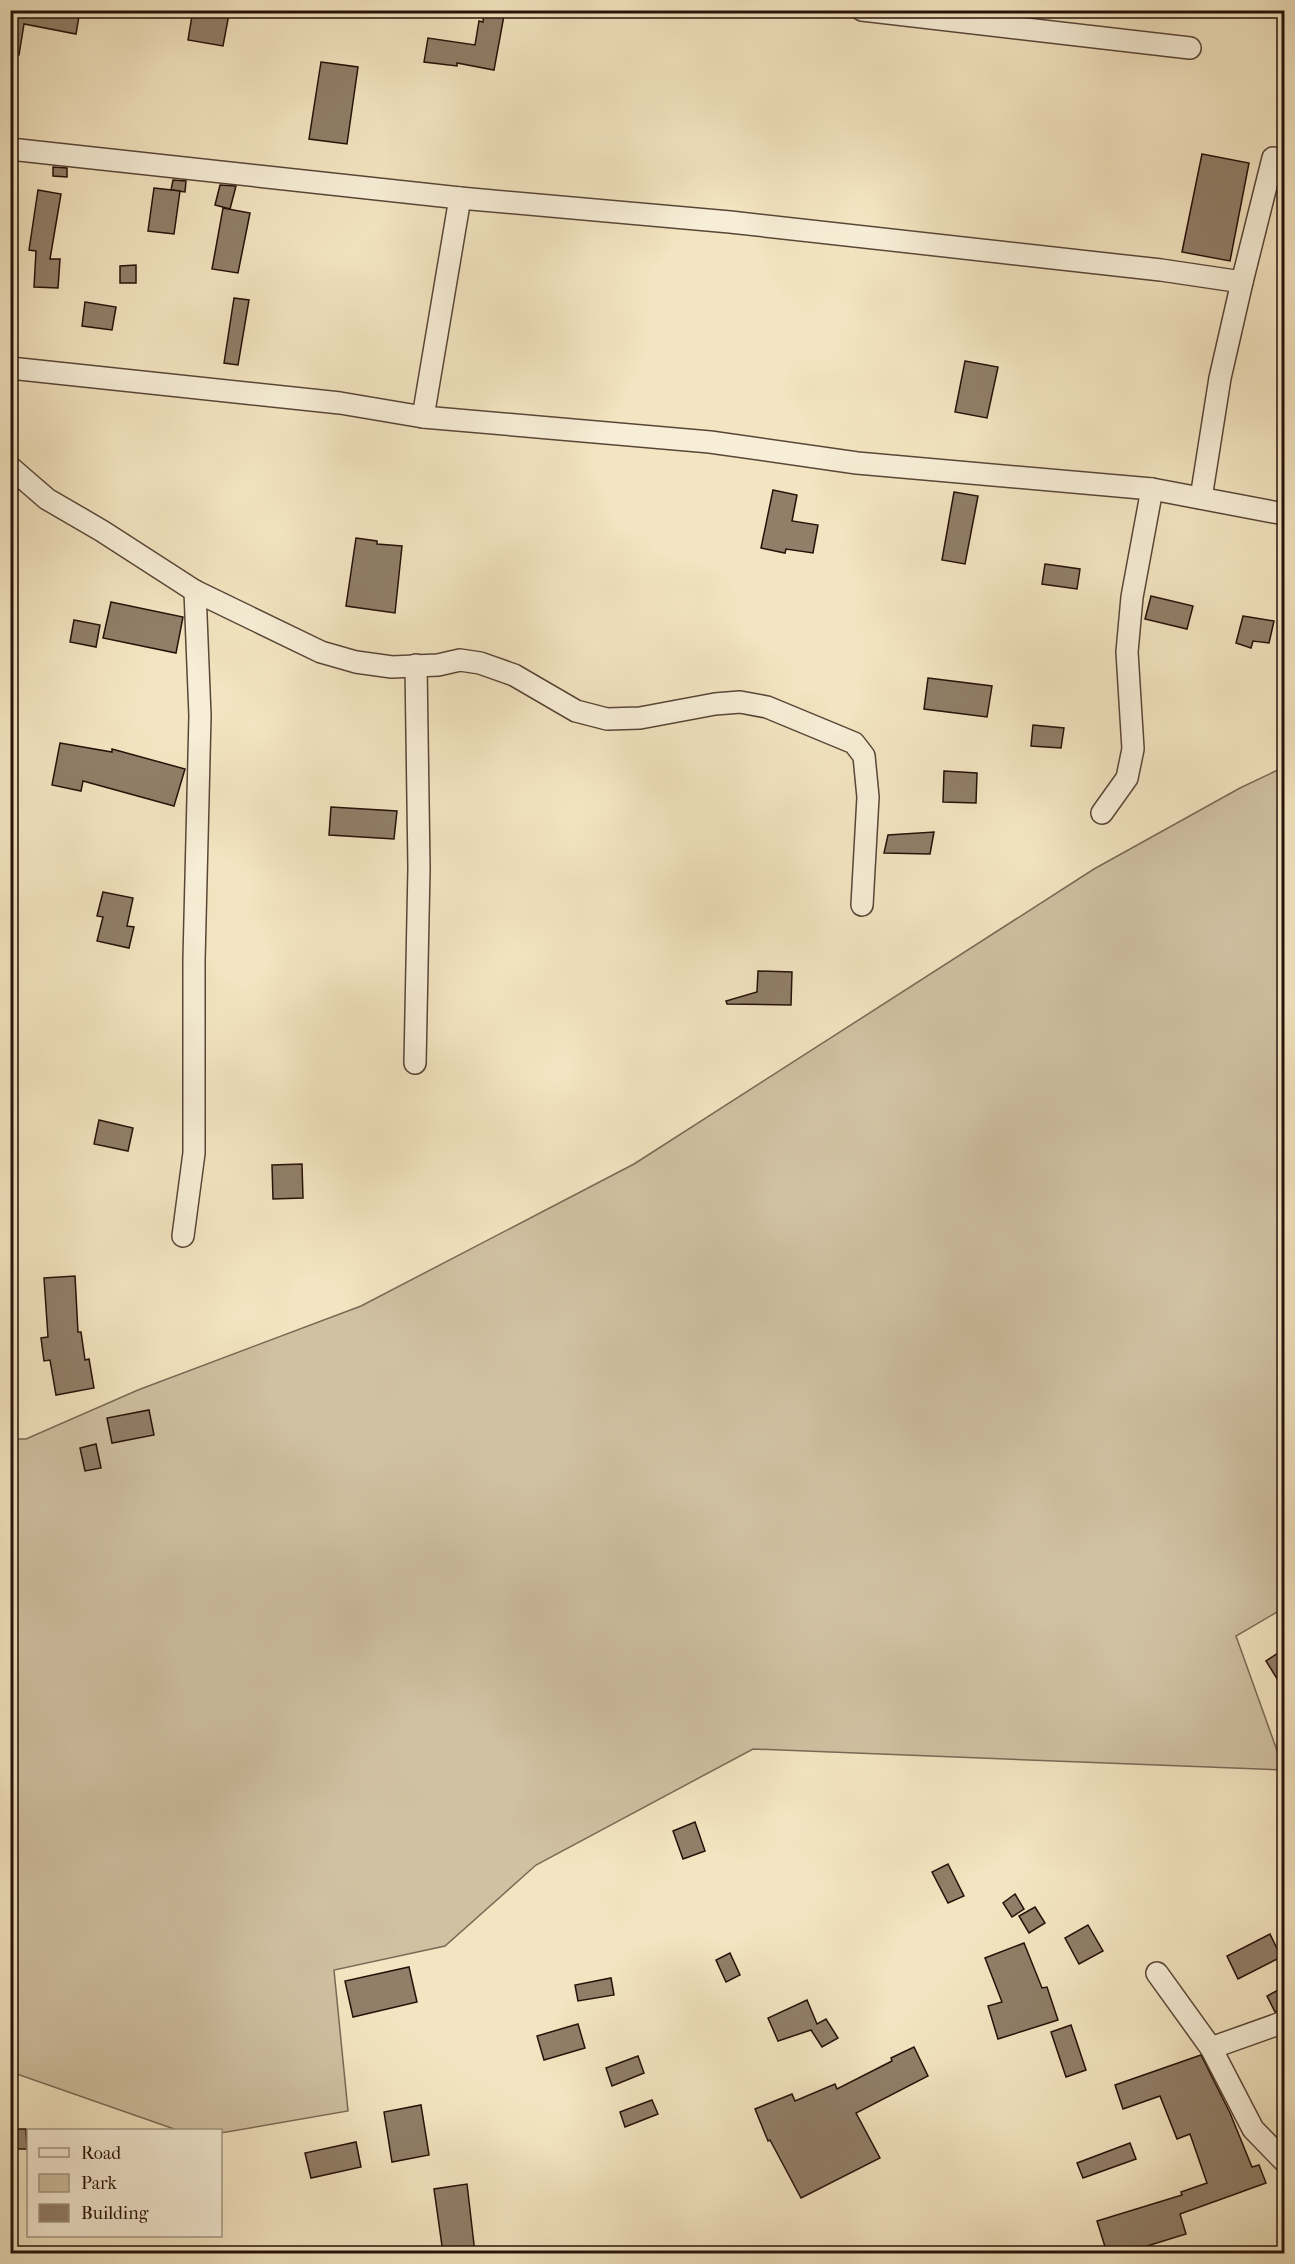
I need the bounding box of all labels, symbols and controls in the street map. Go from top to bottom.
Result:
legend [27,2129,222,2237]
text: Road [81,2143,121,2164]
text: Park [81,2173,118,2194]
text: Building [81,2203,149,2224]

